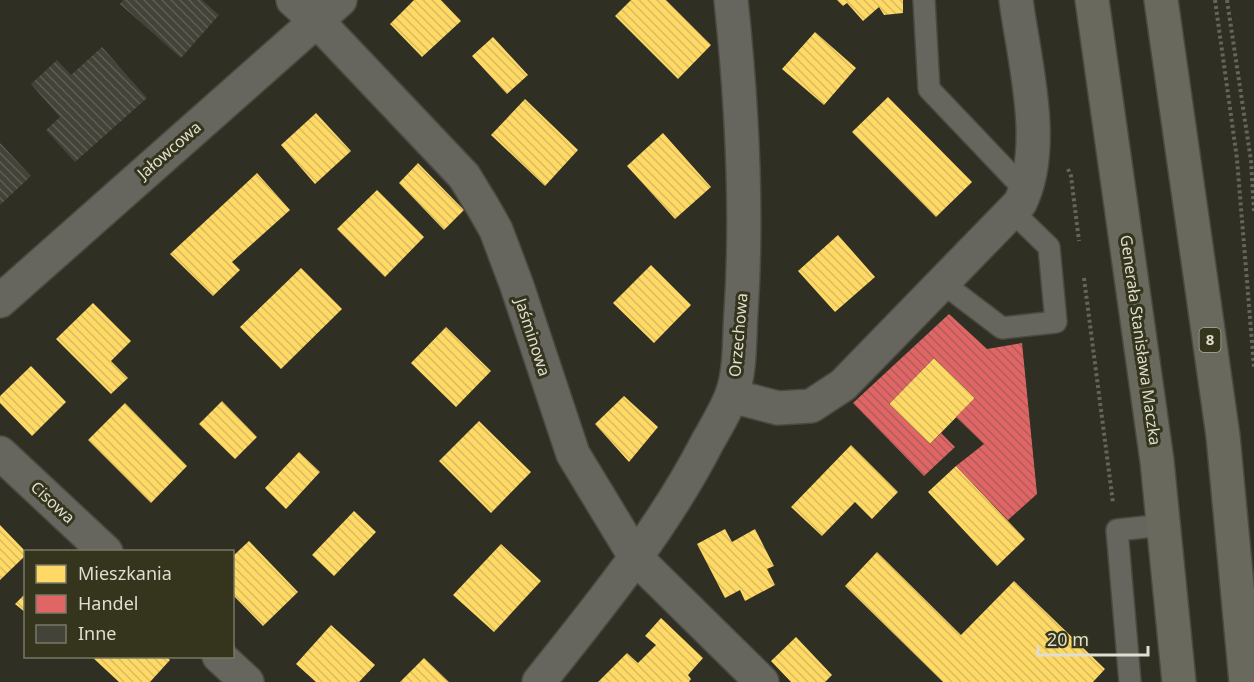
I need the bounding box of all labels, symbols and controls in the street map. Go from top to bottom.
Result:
street label: Jałowcowa [131,116,206,185]
street label: Generała Stanisława Maczka [1115,233,1167,447]
street label: Orzechowa [723,292,753,378]
street label: Jaśminowa [509,293,556,379]
road number: 8 [1200,328,1220,352]
street label: Cisowa [26,476,80,528]
legend [24,550,234,658]
text: Mieszkania [78,561,172,585]
text: Handel [78,591,138,615]
scale bar [1038,619,1148,657]
text: Inne [78,621,117,645]
text: 20 m [1047,627,1089,651]

